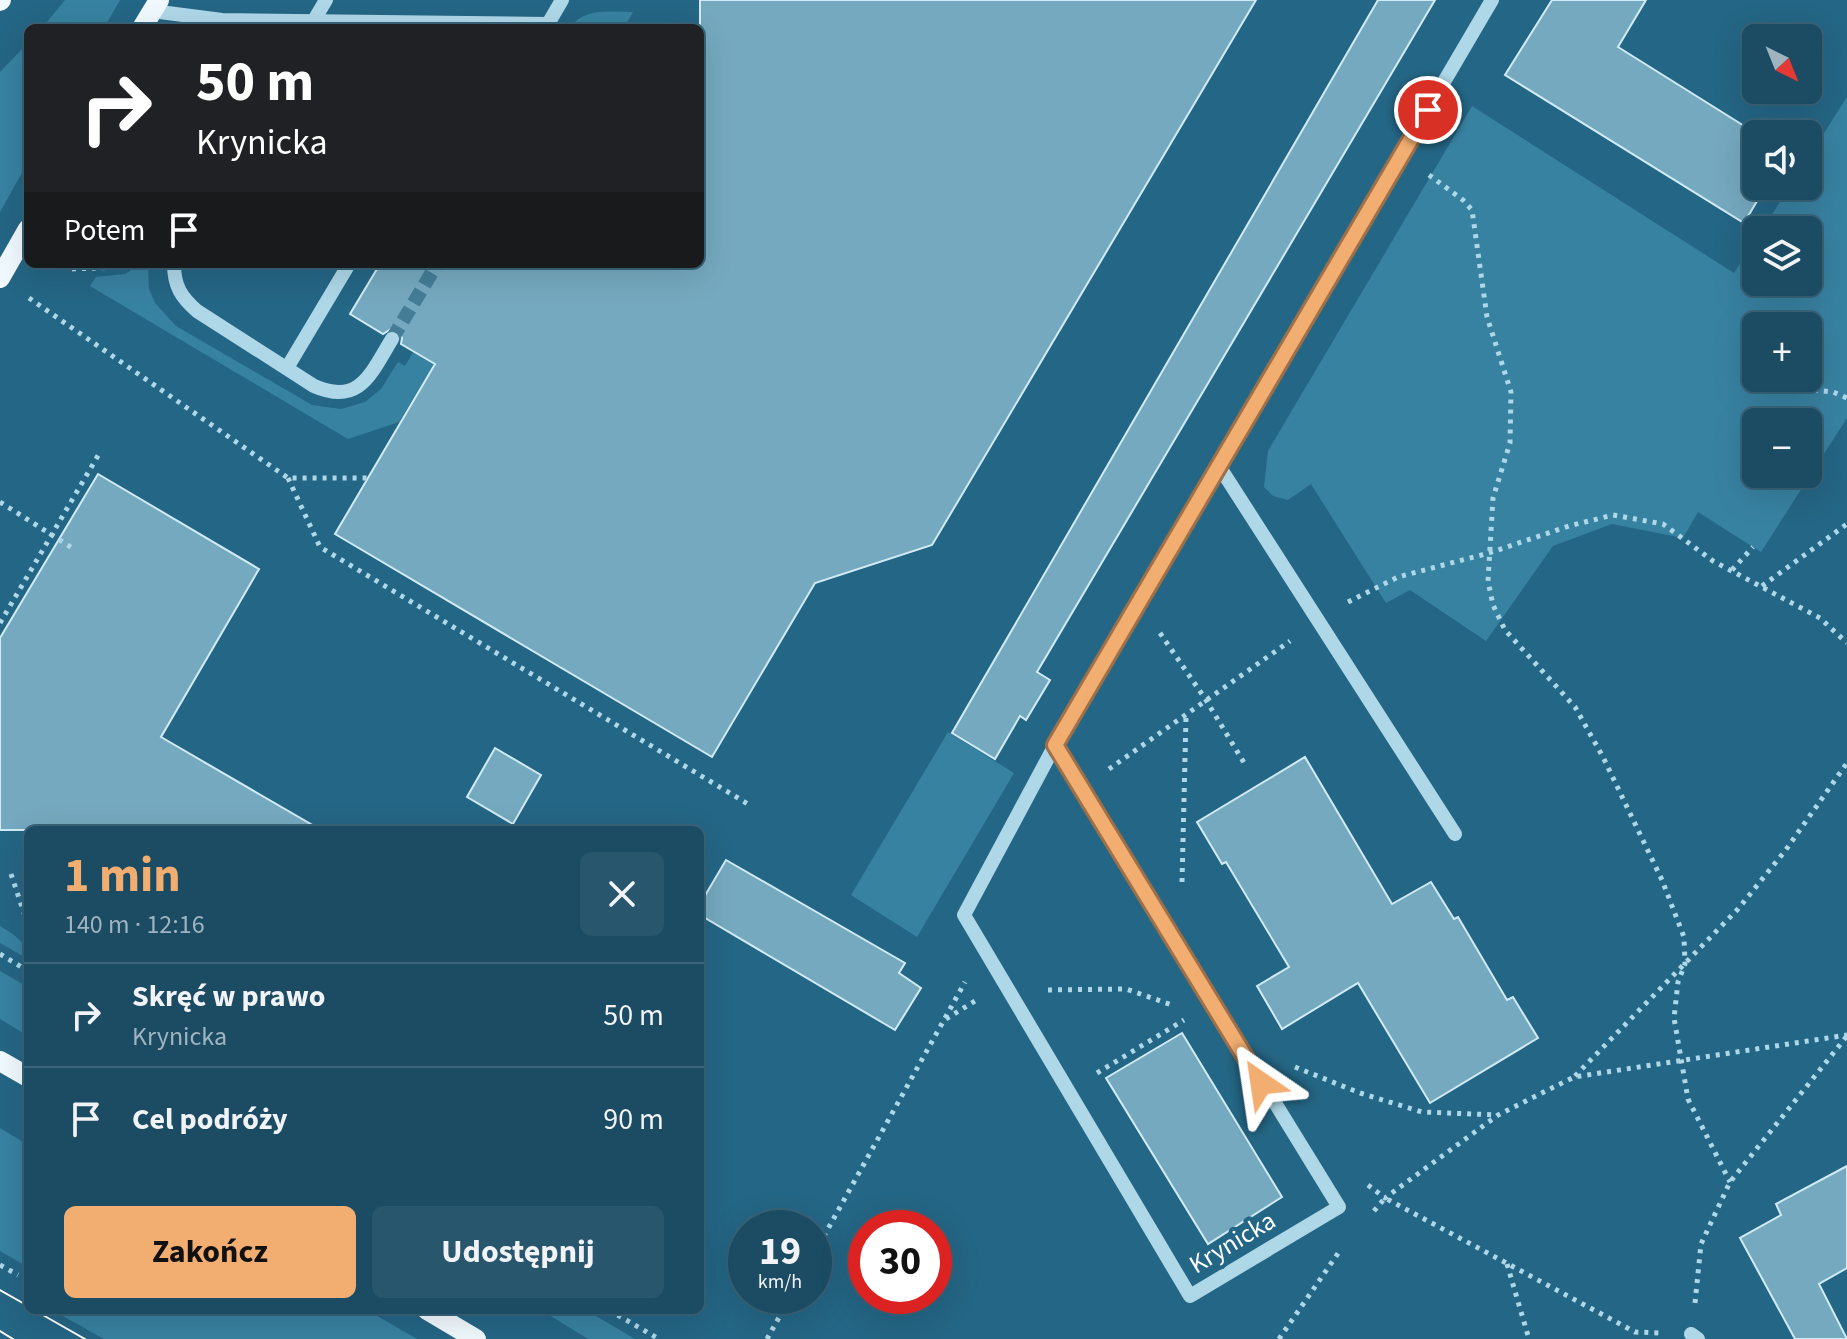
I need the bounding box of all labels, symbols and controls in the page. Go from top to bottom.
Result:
north arrow [1742,24,1822,104]
map controls [1742,24,1822,488]
text: 50 m [196,43,314,122]
icon: right [64,56,168,160]
pin [1394,76,1462,144]
icon: arrive [1406,88,1450,132]
text: Krynicka [196,117,328,168]
button: sound [1742,120,1822,200]
icon: arrive [162,208,206,252]
text: Potem [64,209,146,252]
button: layers [1742,216,1822,296]
button: + [1742,312,1822,392]
button: − [1742,408,1822,488]
text: 1 min [64,842,181,910]
button: close [580,852,664,936]
text: 140 m · 12:16 [64,906,205,943]
text: Skręć w prawo [132,975,325,1018]
icon: right [64,993,108,1037]
text: 50 m [603,994,664,1037]
text: Krynicka [132,1018,227,1055]
position arrow [1219,1041,1303,1125]
icon: arrive [64,1097,108,1141]
text: Cel podróży [132,1098,288,1141]
text: 90 m [603,1098,664,1141]
street label: Krynicka [1182,1202,1283,1283]
button: Zakończ [64,1206,356,1298]
button: Udostępnij [372,1206,664,1298]
speed limit sign: 30 [848,1210,952,1314]
text: 19 [759,1223,801,1280]
text: km/h [758,1268,802,1296]

